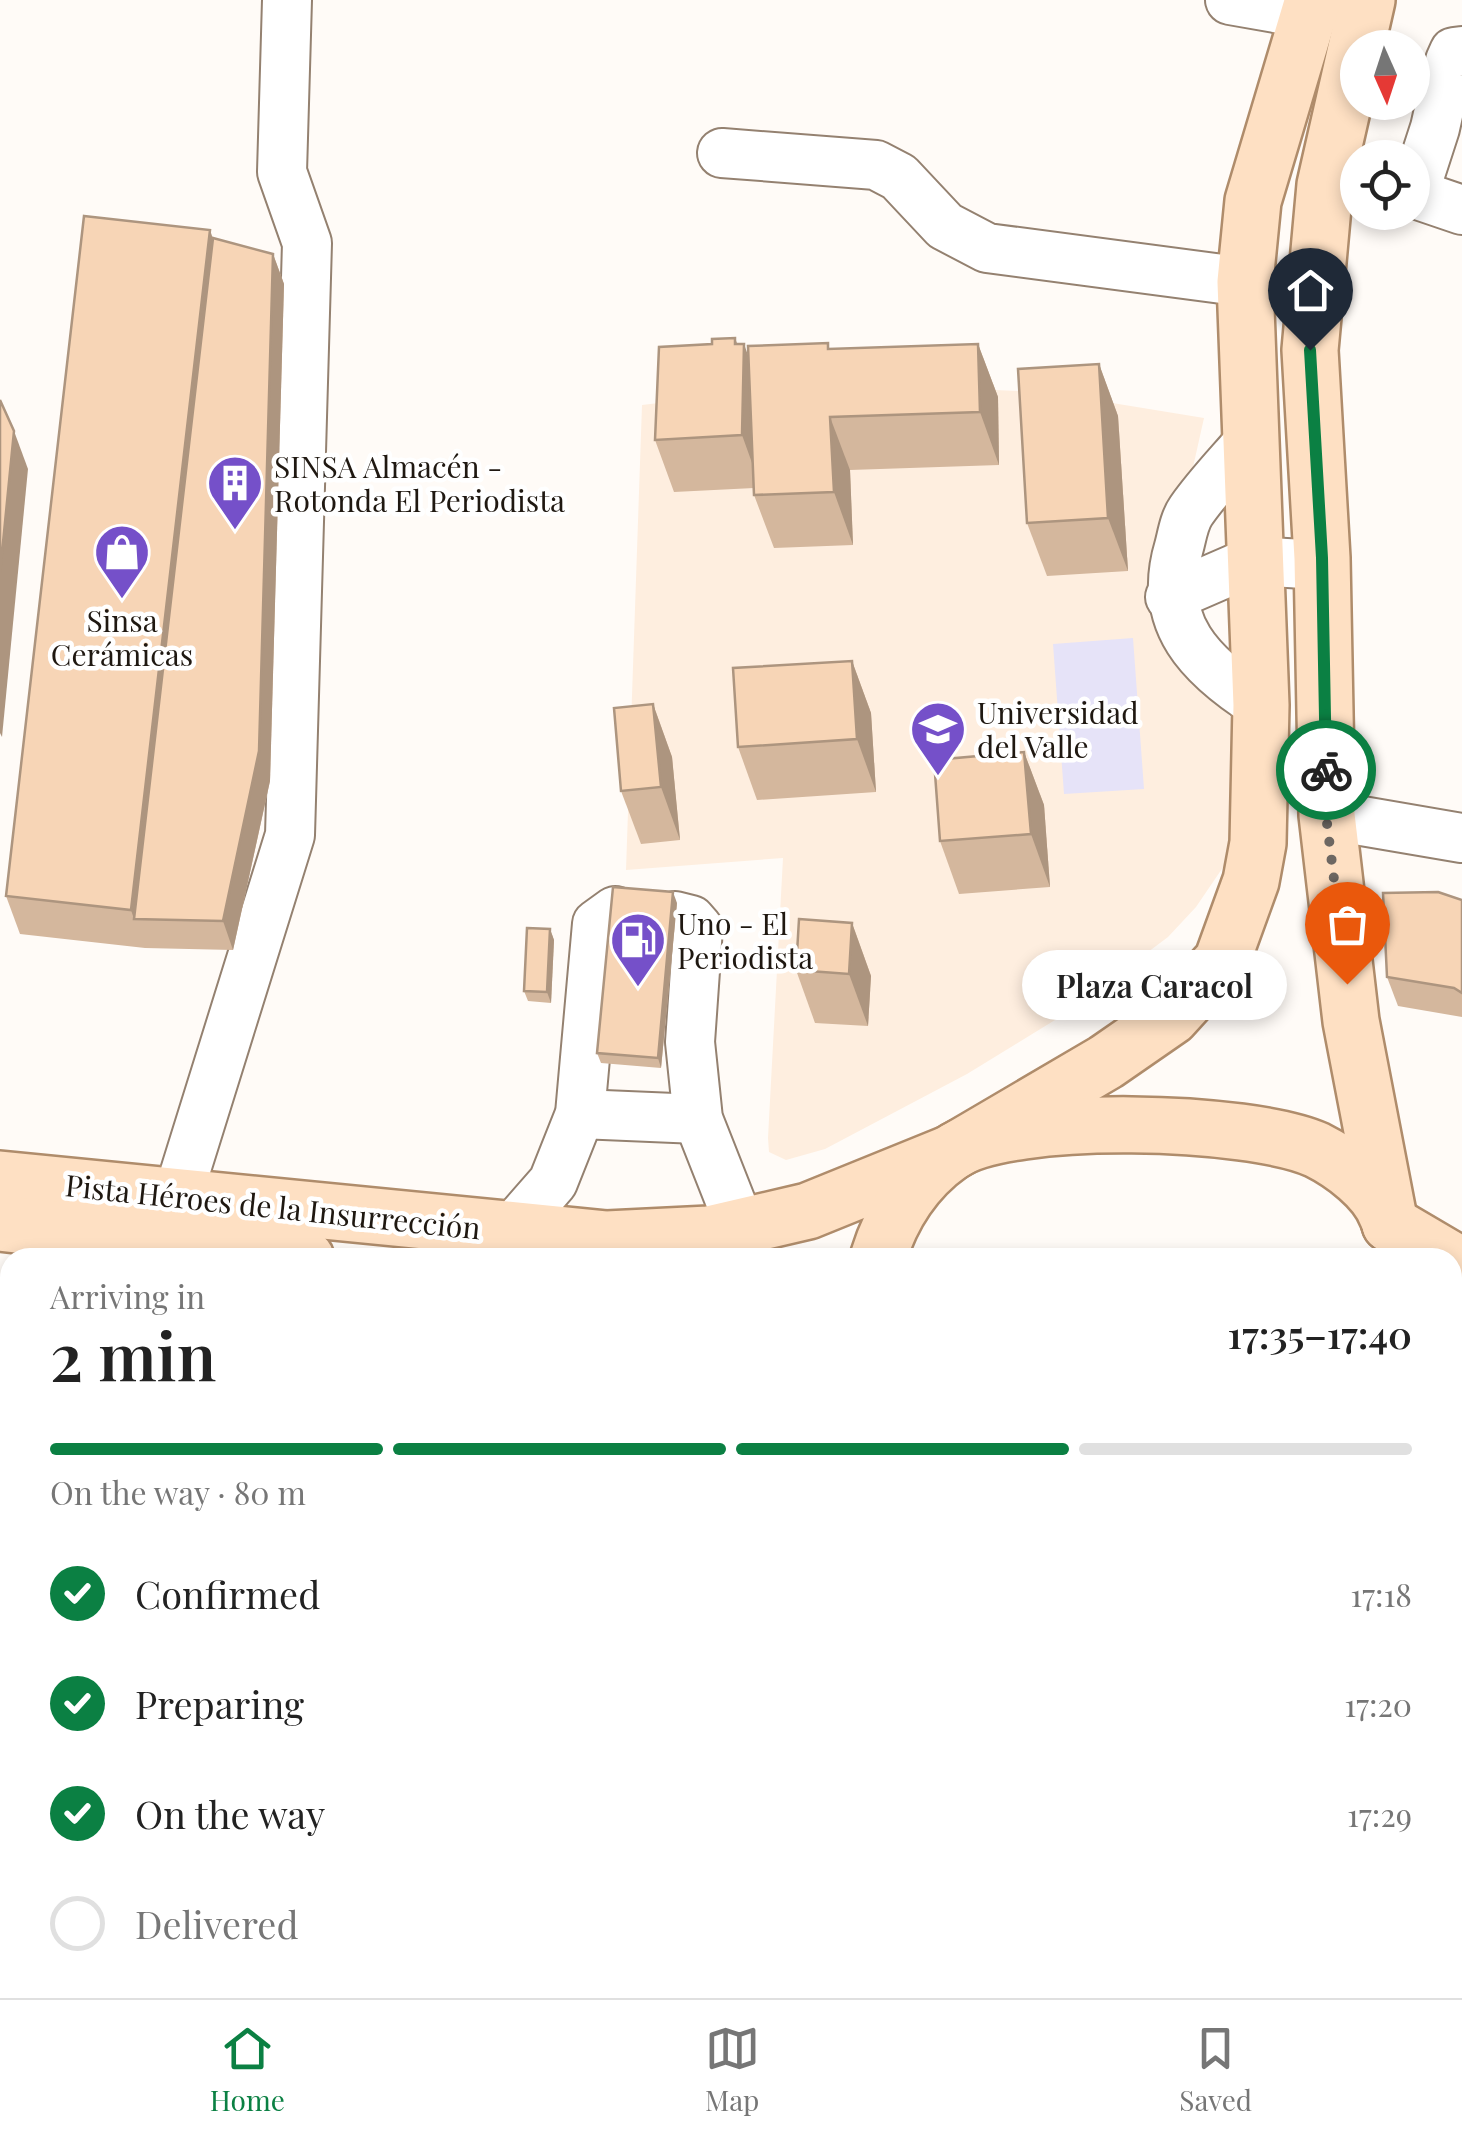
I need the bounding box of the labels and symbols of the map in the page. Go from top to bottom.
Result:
north arrow [1340,30,1430,120]
pin [1268,248,1353,351]
place label: SINSA Almacén - Rotonda El Periodista [274,446,565,520]
building icon: SINSA Almacén - Rotonda El Periodista [205,453,265,532]
shop icon: Sinsa Cerámicas [92,522,152,601]
place label: Sinsa Cerámicas [51,600,193,674]
place label: Universidad del Valle [977,692,1139,766]
school or university icon: Universidad del Valle [908,699,968,778]
courier [1276,720,1376,820]
pin [1305,882,1390,985]
place label: Uno - El Periodista [677,903,813,977]
fuel station icon: Uno - El Periodista [608,910,668,989]
callout: Plaza Caracol [1022,949,1287,1019]
street label: Pista Héroes de la Insurrección [63,1164,483,1248]

